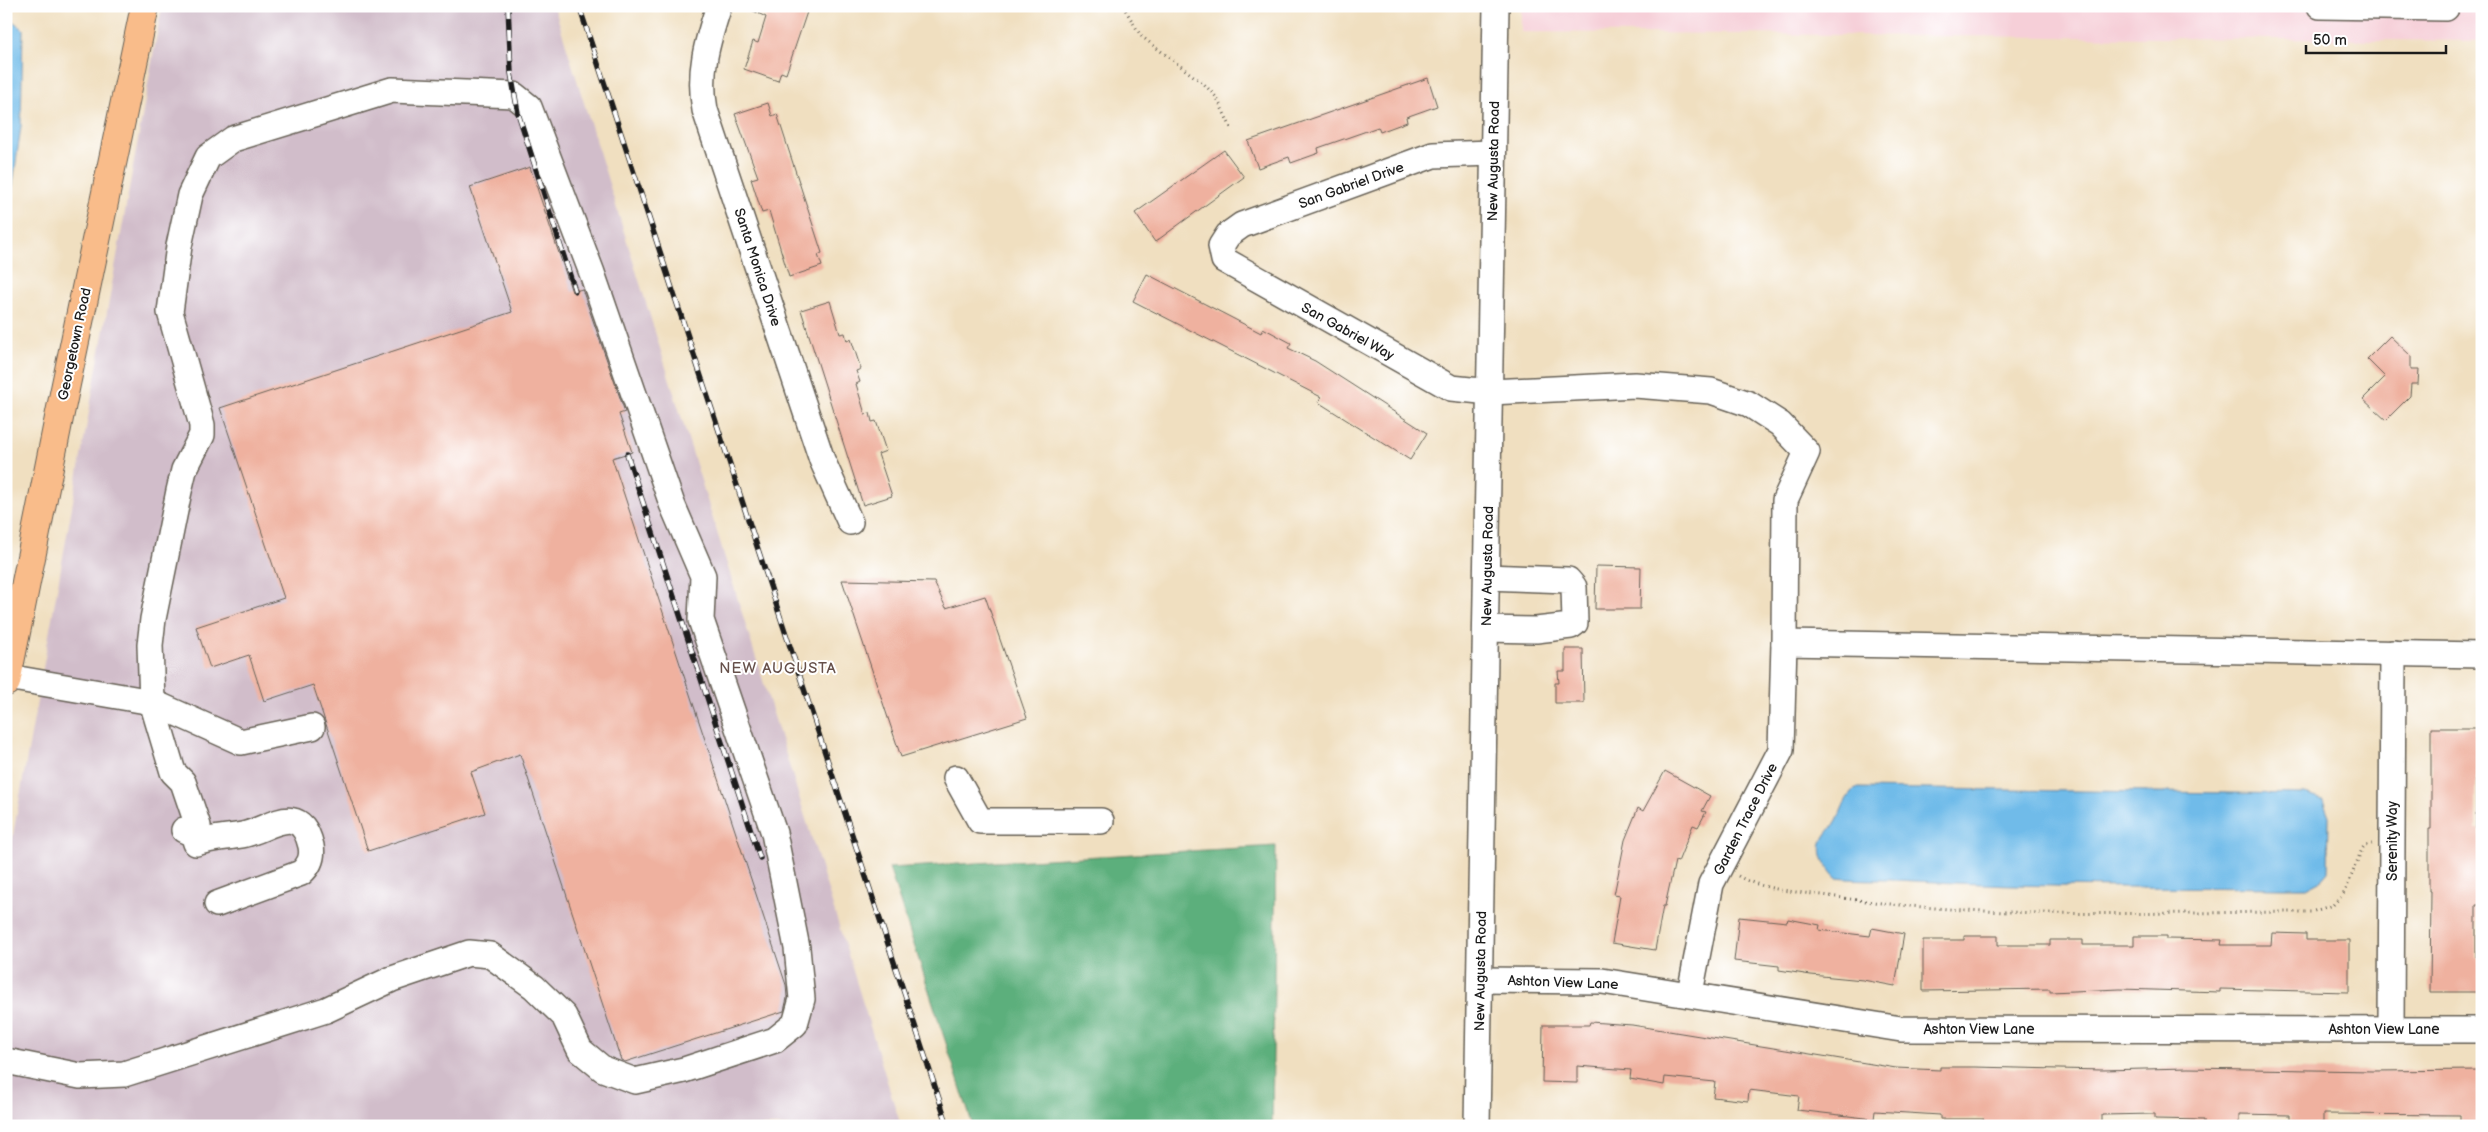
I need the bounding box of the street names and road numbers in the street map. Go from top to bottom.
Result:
street label: New Augusta Road [1484,101,1503,221]
street label: San Gabriel Drive [1296,159,1406,212]
street label: Santa Monica Drive [730,206,785,328]
street label: Georgetown Road [54,286,95,402]
street label: San Gabriel Way [1298,299,1398,364]
street label: New Augusta Road [1478,506,1497,626]
street label: Garden Trace Drive [1710,760,1781,878]
street label: Serenity Way [2384,800,2401,881]
street label: New Augusta Road [1471,911,1490,1031]
street label: Ashton View Lane [1507,972,1619,993]
street label: Ashton View Lane [1924,1021,2034,1038]
street label: Ashton View Lane [2329,1021,2439,1038]

